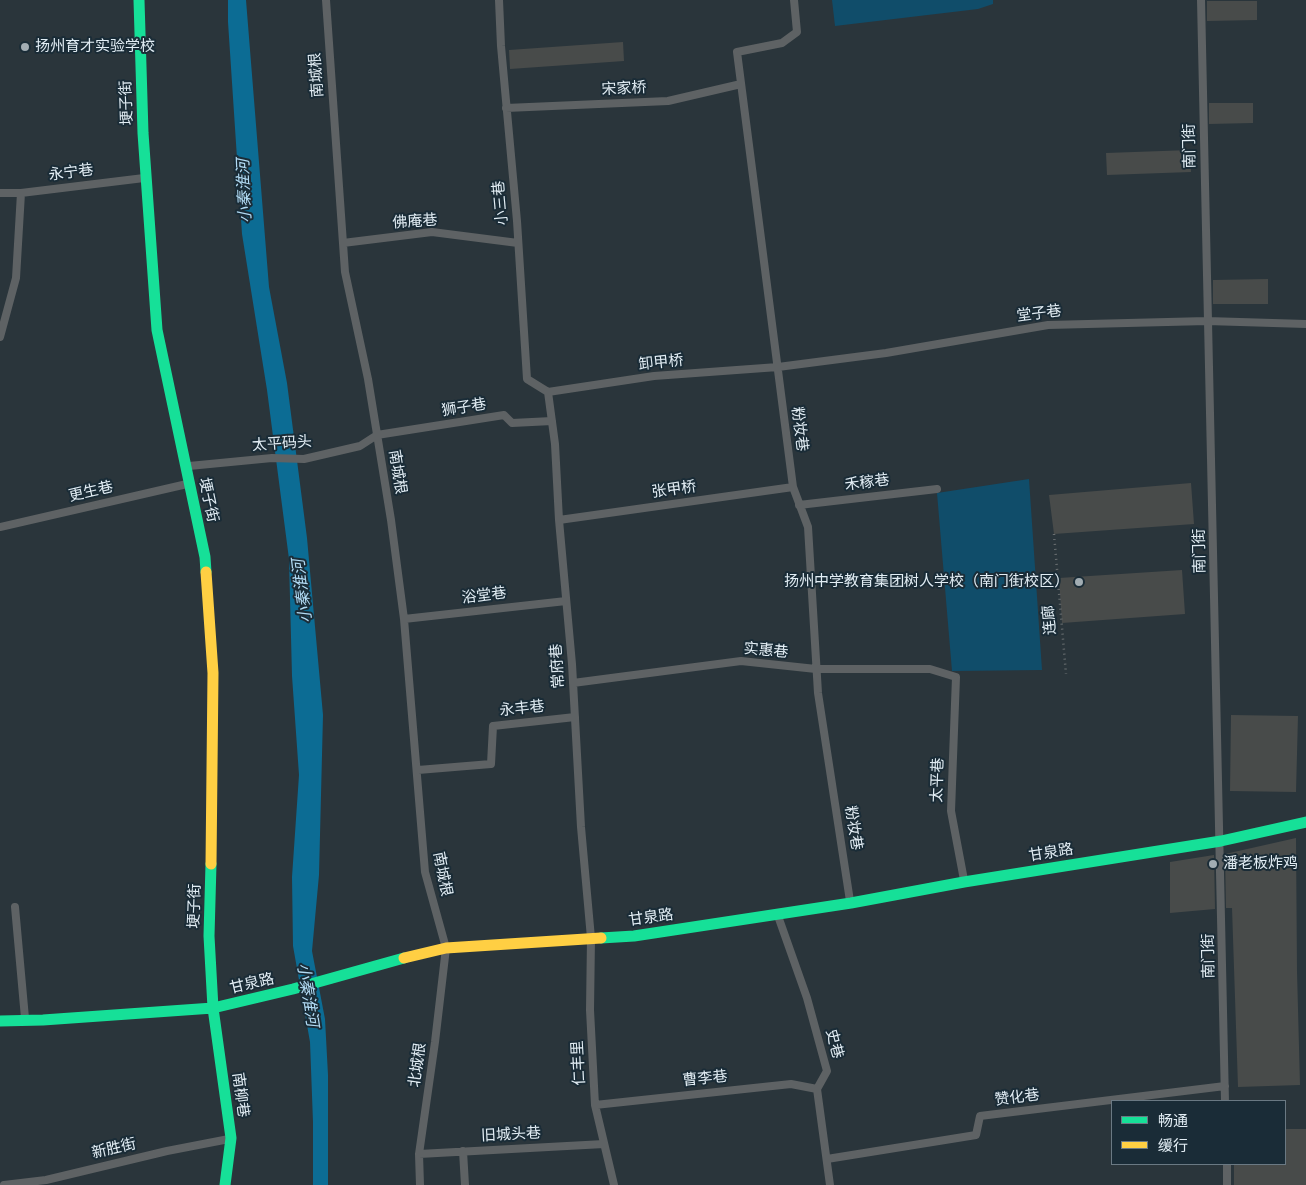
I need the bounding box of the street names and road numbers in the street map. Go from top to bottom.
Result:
street label: 南城根 [306,52,328,98]
street label: 宋家桥 [601,79,647,99]
street label: 埂子街 [117,80,137,126]
street label: 南门街 [1181,123,1199,169]
street label: 永宁巷 [48,161,94,185]
street label: 小三巷 [490,180,512,226]
street label: 佛庵巷 [392,211,438,233]
street label: 堂子巷 [1016,302,1062,326]
street label: 卸甲桥 [638,352,684,374]
street label: 狮子巷 [440,396,488,420]
street label: 粉妆巷 [787,406,811,452]
street label: 太平码头 [251,433,313,455]
street label: 南城根 [385,448,409,496]
street label: 禾稼巷 [844,471,890,495]
street label: 埂子街 [195,476,221,524]
street label: 更生巷 [67,478,115,506]
street label: 张甲桥 [650,478,698,502]
street label: 南门街 [1191,528,1209,574]
street label: 浴堂巷 [461,584,507,608]
street label: 连廊 [1040,604,1060,636]
street label: 实惠巷 [743,640,789,662]
street label: 常府巷 [547,643,569,689]
street label: 永丰巷 [499,698,545,720]
street label: 太平巷 [928,757,948,803]
street label: 粉妆巷 [841,804,865,852]
street label: 甘泉路 [1027,841,1075,865]
street label: 南城根 [429,850,455,898]
street label: 埂子街 [185,883,205,929]
street label: 甘泉路 [627,906,675,930]
street label: 南门街 [1200,933,1218,979]
street label: 甘泉路 [228,970,276,998]
street label: 史巷 [821,1027,847,1061]
street label: 仁丰里 [569,1040,589,1086]
street label: 北城根 [406,1041,430,1089]
street label: 曹李巷 [682,1068,728,1090]
street label: 南柳巷 [228,1071,252,1119]
street label: 赞化巷 [994,1086,1040,1110]
street label: 旧城头巷 [481,1124,541,1146]
street label: 新胜街 [90,1135,138,1163]

